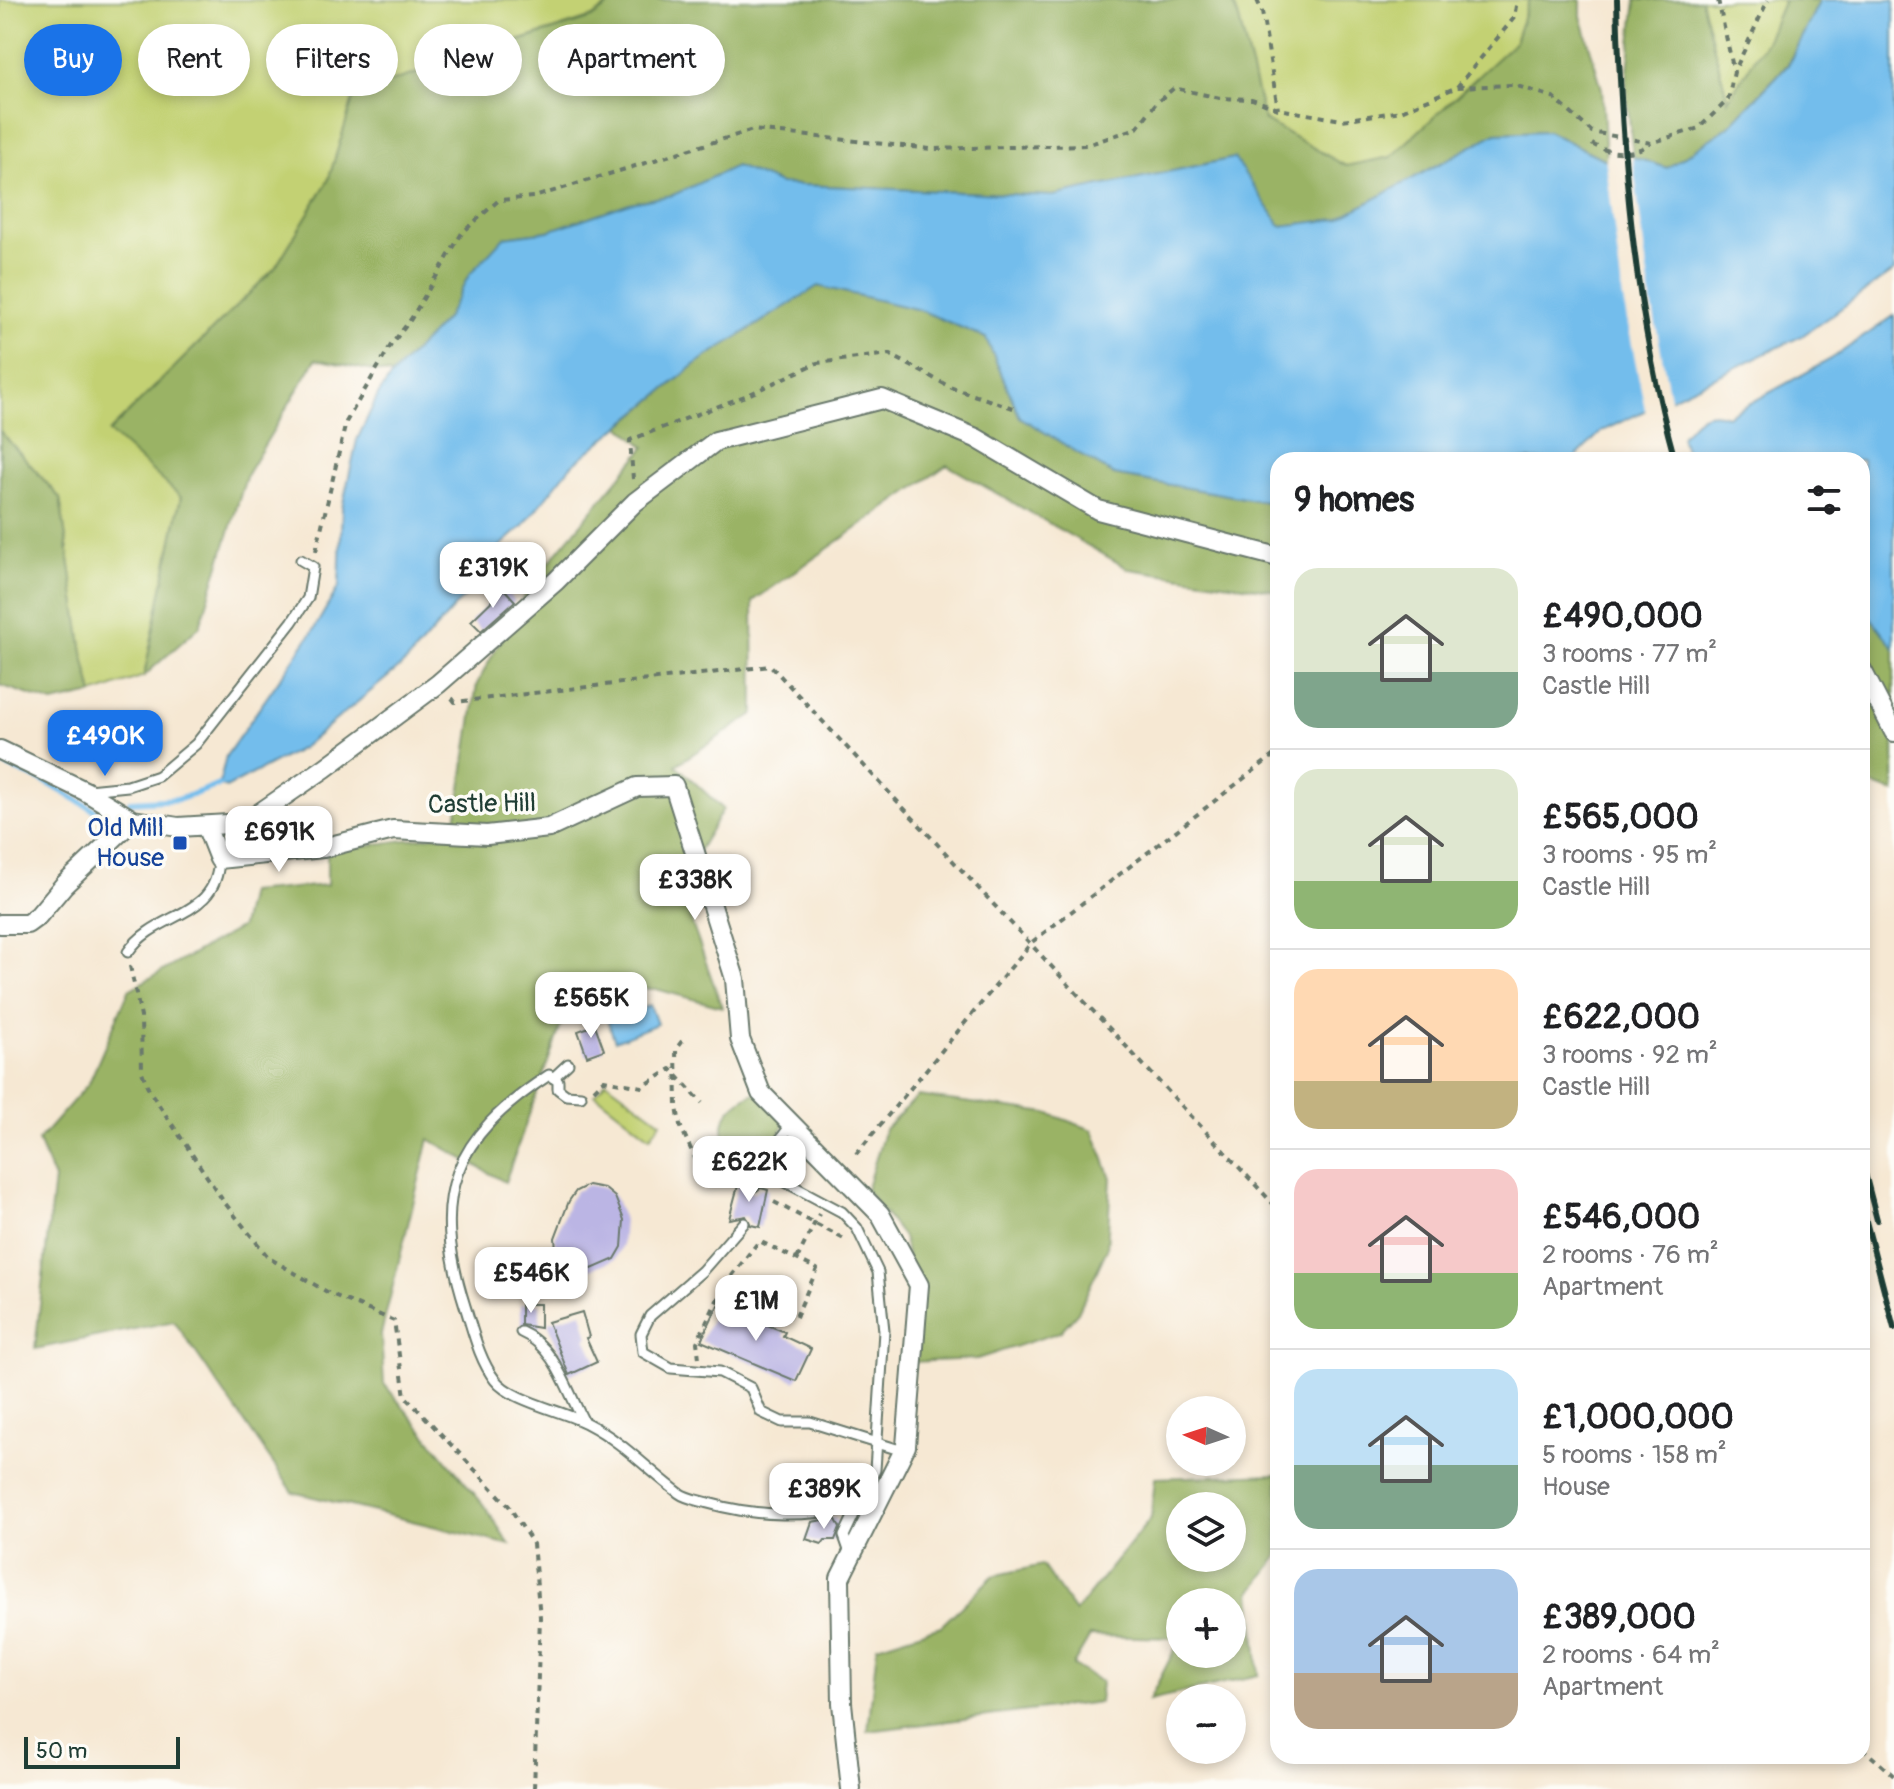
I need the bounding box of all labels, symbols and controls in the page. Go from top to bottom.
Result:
chip: Buy [24,24,122,96]
chip: Rent [138,24,250,96]
chip: Filters [266,24,398,96]
chip: New [414,24,522,96]
chip: Apartment [538,24,725,96]
icon: filters [1802,478,1846,522]
text: 9 homes [1294,479,1414,522]
pin: £319K [437,542,549,610]
text: £319K [458,552,528,584]
text: £490,000 [1542,595,1703,638]
icon: home [1358,600,1454,696]
text: 3 rooms · 77 m² [1542,638,1717,670]
text: Castle Hill [1542,670,1650,702]
pin: £490K [49,710,161,778]
text: £490K [66,720,144,752]
street label: Castle Hill [428,787,536,821]
text: £565,000 [1542,796,1699,839]
icon: home [1358,801,1454,897]
pin: £691K [223,806,335,874]
place label: Old Mill House [87,812,164,874]
text: £691K [243,816,315,848]
marker: Old Mill House [171,834,189,852]
text: 3 rooms · 95 m² [1542,839,1717,871]
pin: £338K [639,854,751,922]
text: £338K [658,864,732,896]
text: Castle Hill [1542,871,1650,903]
pin: £565K [535,972,647,1040]
text: £565K [553,982,629,1014]
text: £622,000 [1542,996,1700,1039]
icon: home [1358,1001,1454,1097]
text: 3 rooms · 92 m² [1542,1039,1718,1071]
text: Castle Hill [1542,1071,1650,1103]
pin: £622K [693,1136,805,1204]
text: £622K [711,1146,787,1178]
text: £546,000 [1542,1196,1700,1239]
icon: home [1358,1201,1454,1297]
text: 2 rooms · 76 m² [1542,1239,1719,1271]
pin: £546K [475,1247,587,1315]
text: £546K [493,1257,569,1289]
text: Apartment [1542,1271,1663,1303]
pin: £1M [717,1275,795,1343]
text: £1M [733,1285,779,1317]
north arrow [1166,1396,1246,1476]
map controls [1166,1396,1246,1764]
text: £1,000,000 [1542,1396,1734,1439]
icon: home [1358,1401,1454,1497]
text: 5 rooms · 158 m² [1542,1439,1727,1471]
pin: £389K [768,1463,880,1531]
text: House [1542,1471,1610,1503]
text: £389K [787,1473,861,1505]
button: layers [1166,1492,1246,1572]
button: + [1166,1588,1246,1668]
text: £389,000 [1542,1596,1696,1639]
icon: home [1358,1601,1454,1697]
text: 2 rooms · 64 m² [1542,1639,1720,1671]
text: Apartment [1542,1671,1663,1703]
button: − [1166,1684,1246,1764]
scale bar [24,1733,180,1769]
text: 50 m [36,1737,87,1765]

